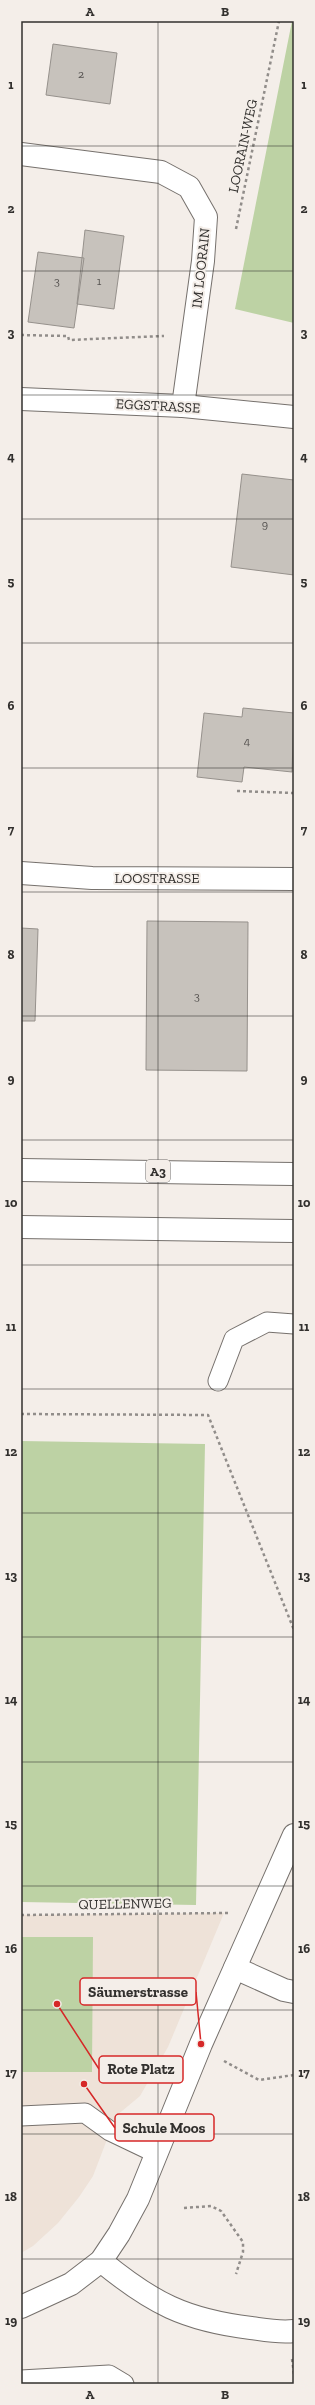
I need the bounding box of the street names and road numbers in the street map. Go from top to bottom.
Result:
street label: LOORAIN-WEG [225,97,261,194]
street label: IM LOORAIN [188,227,214,309]
street label: EGGSTRASSE [115,395,201,417]
street label: LOOSTRASSE [114,870,200,887]
road number: A3 [146,1160,170,1182]
street label: QUELLENWEG [78,1895,172,1913]

